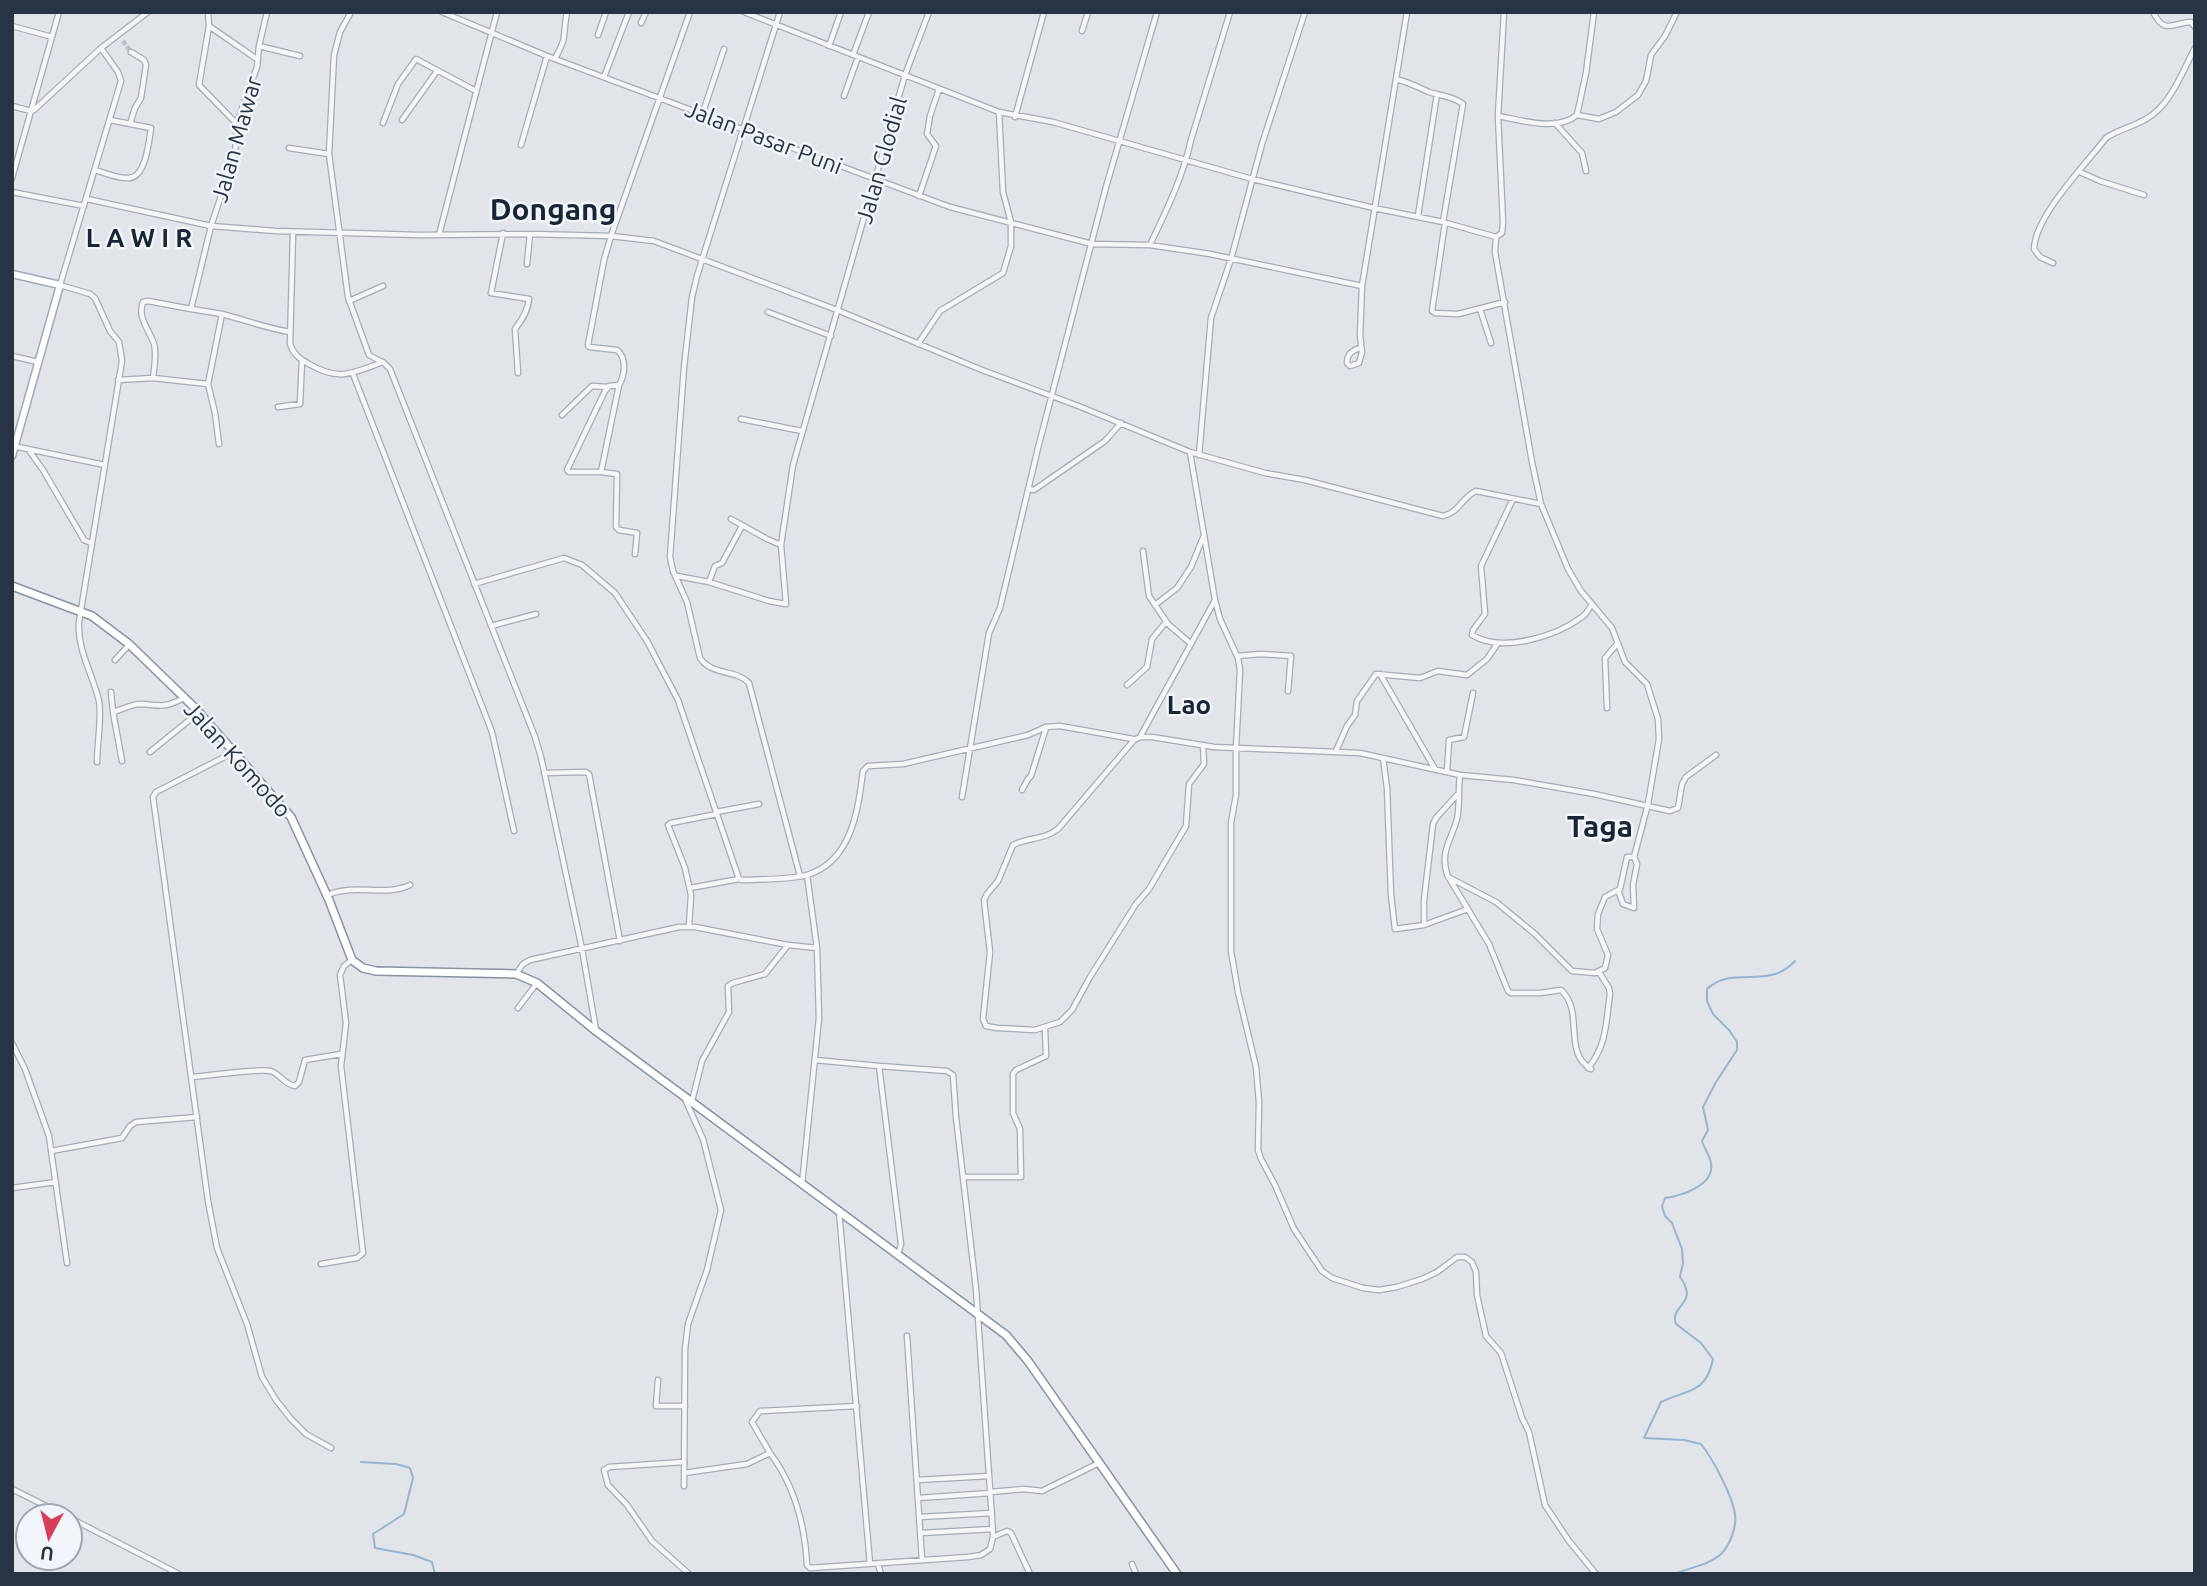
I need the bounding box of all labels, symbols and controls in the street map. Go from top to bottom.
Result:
street label: Jalan Mawar [206,73,266,205]
street label: Jalan Glodial [851,94,911,226]
street label: Jalan Pasar Puni [682,96,846,178]
district label: Dongang [490,192,616,226]
district label: L A W I R [86,223,192,252]
district label: Lao [1167,690,1211,719]
street label: Jalan Komodo [180,696,296,822]
district label: Taga [1567,809,1633,843]
north arrow [14,1502,84,1572]
text: U [39,1542,55,1566]

